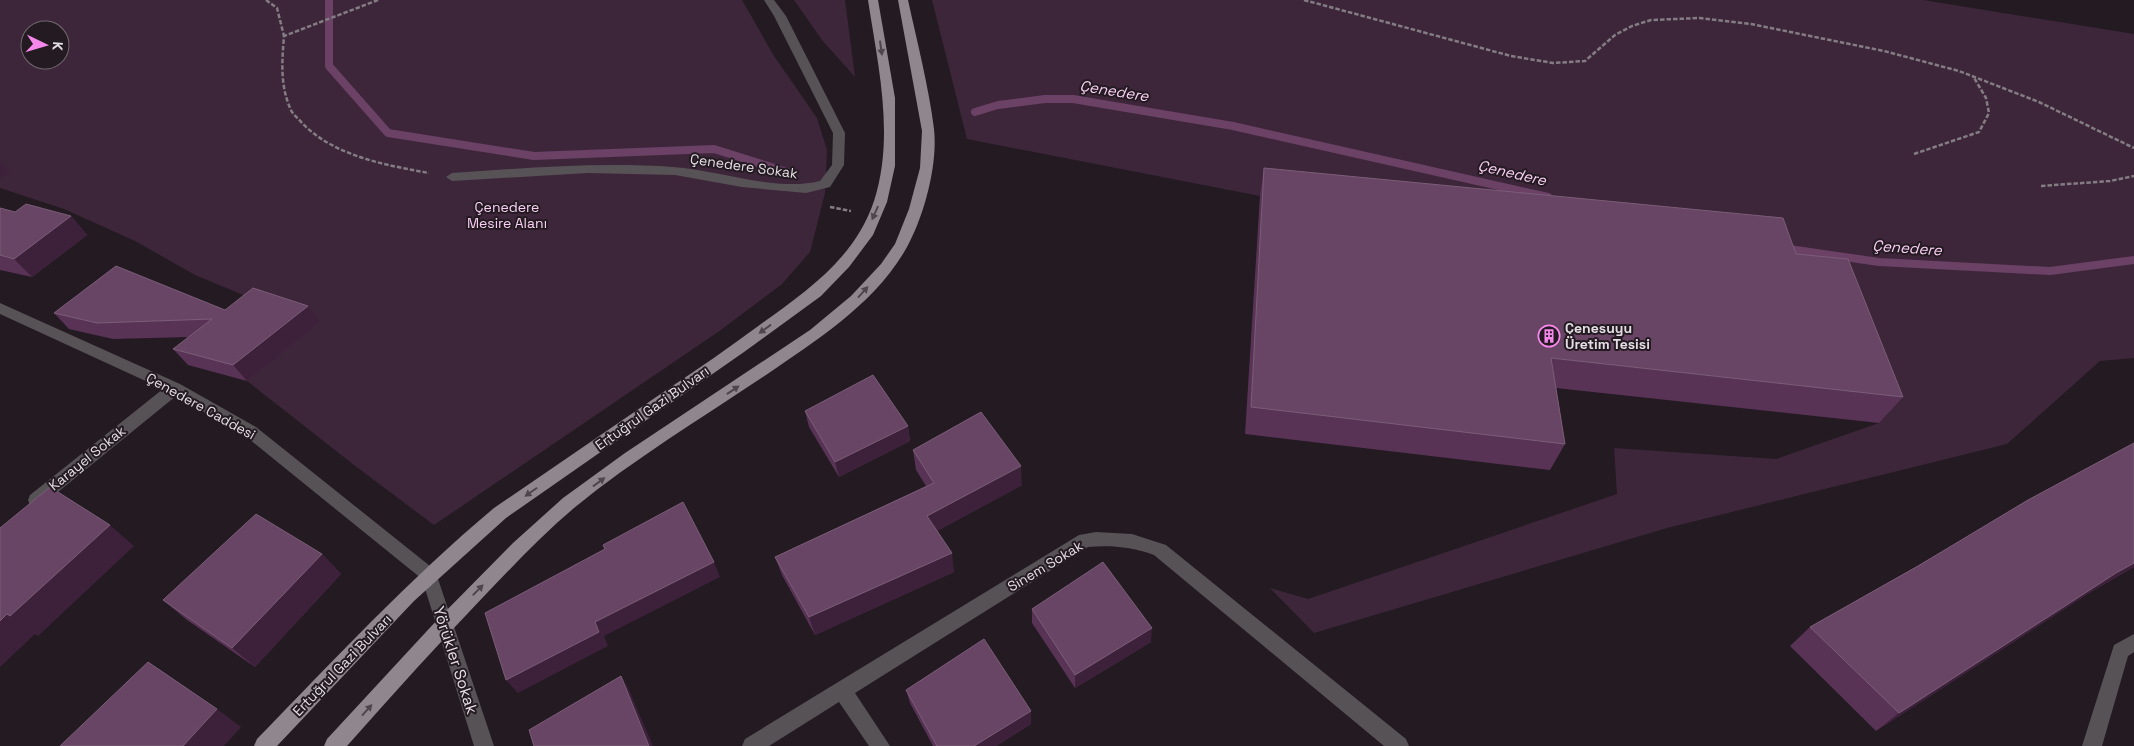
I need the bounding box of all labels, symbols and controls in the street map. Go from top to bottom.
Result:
north arrow [20,20,70,70]
one-way arrow [878,40,886,56]
text: K [49,41,67,52]
water label: Çenedere [1078,76,1151,105]
street label: Çenedere Sokak [689,150,799,183]
water label: Çenedere [1476,155,1549,190]
park label: Çenedere Mesire Alanı [467,198,547,232]
one-way arrow [870,206,878,220]
water label: Çenedere [1872,236,1943,259]
one-way arrow [857,286,868,299]
place label: Çenesuyu Üretim Tesisi [1565,319,1650,353]
one-way arrow [758,324,772,334]
building icon: Çenesuyu Üretim Tesisi [1537,324,1561,348]
street label: Ertuğrul Gazi Bulvarı [592,362,712,454]
street label: Çenedere Caddesi [143,368,259,444]
one-way arrow [726,385,740,395]
street label: Karayel Sokak [45,421,129,494]
one-way arrow [592,476,605,487]
one-way arrow [524,487,538,497]
street label: Sinem Sokak [1004,536,1086,596]
one-way arrow [472,584,484,596]
street label: Yörükler Sokak [428,604,483,717]
street label: Ertuğrul Gazi Bulvarı [289,610,395,720]
one-way arrow [361,704,373,716]

